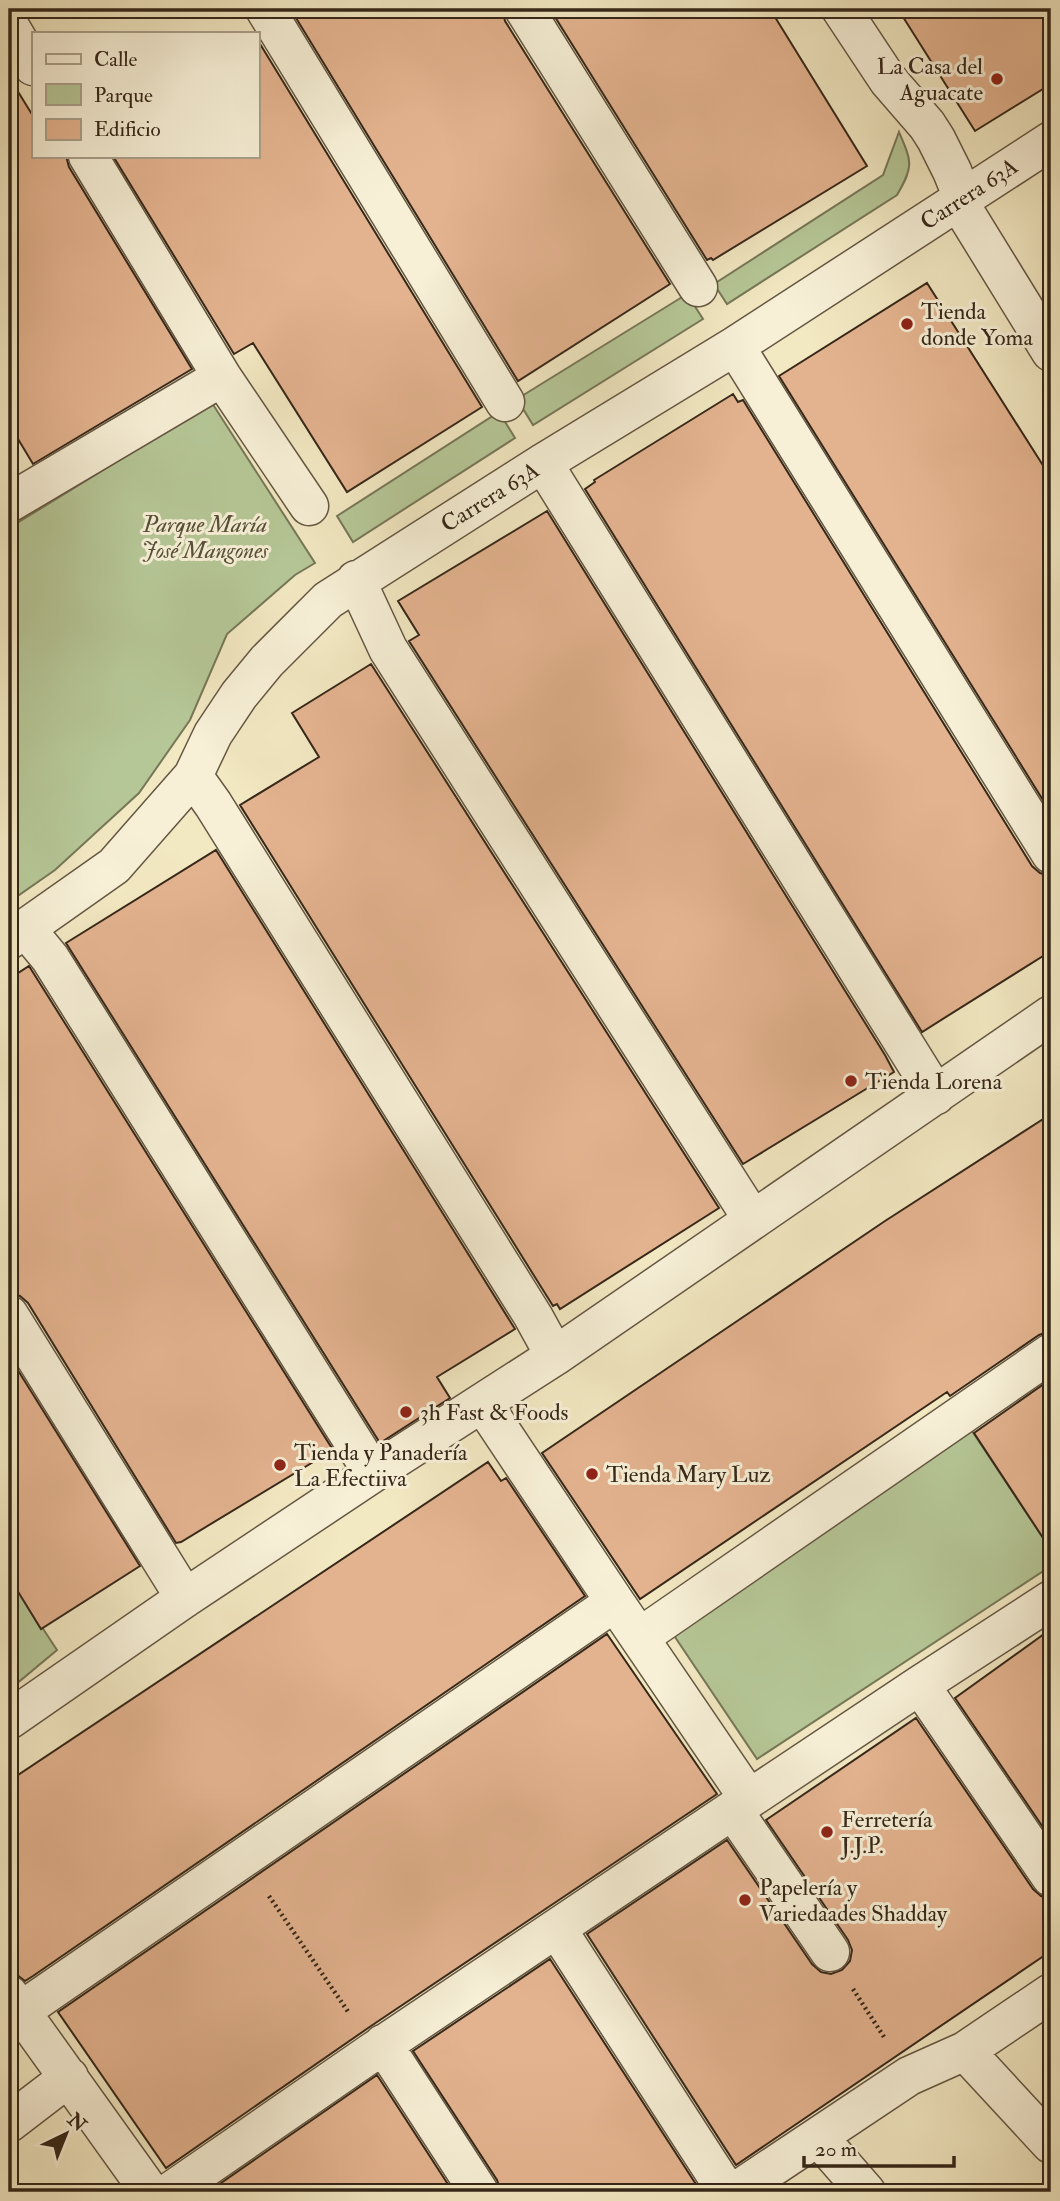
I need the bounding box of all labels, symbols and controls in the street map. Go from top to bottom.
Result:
legend [32,32,259,158]
text: Calle [94,46,138,73]
place label: La Casa del Aguacate [877,52,983,107]
marker: La Casa del Aguacate [989,71,1005,87]
text: Parque [94,82,153,109]
text: Edificio [94,116,161,143]
street label: Carrera 63A [915,151,1024,236]
place label: Tienda donde Yoma [921,297,1033,352]
marker: Tienda donde Yoma [899,316,915,332]
street label: Carrera 63A [435,455,545,539]
park label: Parque María José Mangones [142,510,269,565]
place label: Tienda Lorena [865,1067,1003,1096]
marker: Tienda Lorena [843,1073,859,1089]
place label: 3h Fast & Foods [420,1398,569,1427]
marker: 3h Fast & Foods [398,1404,414,1420]
place label: Tienda y Panadería La Efectiiva [294,1438,468,1493]
marker: Tienda y Panadería La Efectiiva [272,1457,288,1473]
place label: Tienda Mary Luz [606,1460,771,1489]
marker: Tienda Mary Luz [584,1466,600,1482]
place label: Ferretería J.J.P. [840,1805,933,1860]
marker: Ferretería J.J.P. [819,1824,835,1840]
place label: Papelería y Variedaades Shadday [759,1873,948,1928]
marker: Papelería y Variedaades Shadday [737,1892,753,1908]
north arrow [32,2100,102,2170]
text: N [62,2107,92,2138]
scale bar [804,2124,955,2168]
text: 20 m [815,2136,857,2163]

